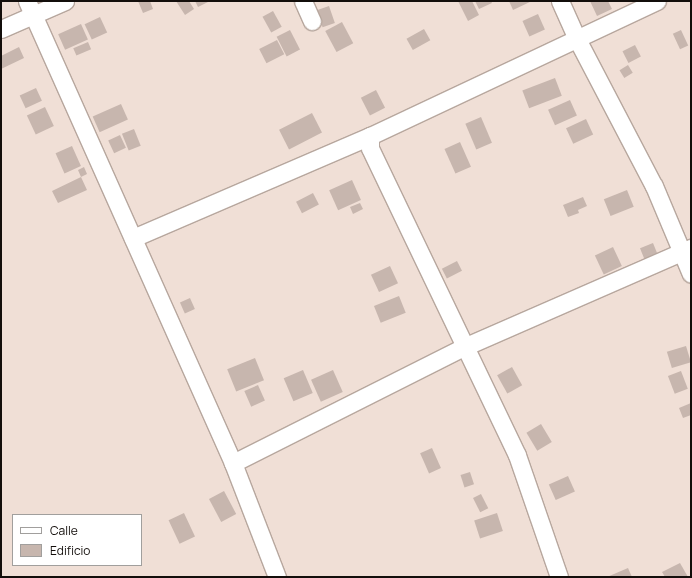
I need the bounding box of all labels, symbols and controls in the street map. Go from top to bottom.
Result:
legend [12,514,142,566]
text: Calle [50,522,78,539]
text: Edificio [50,542,90,559]

